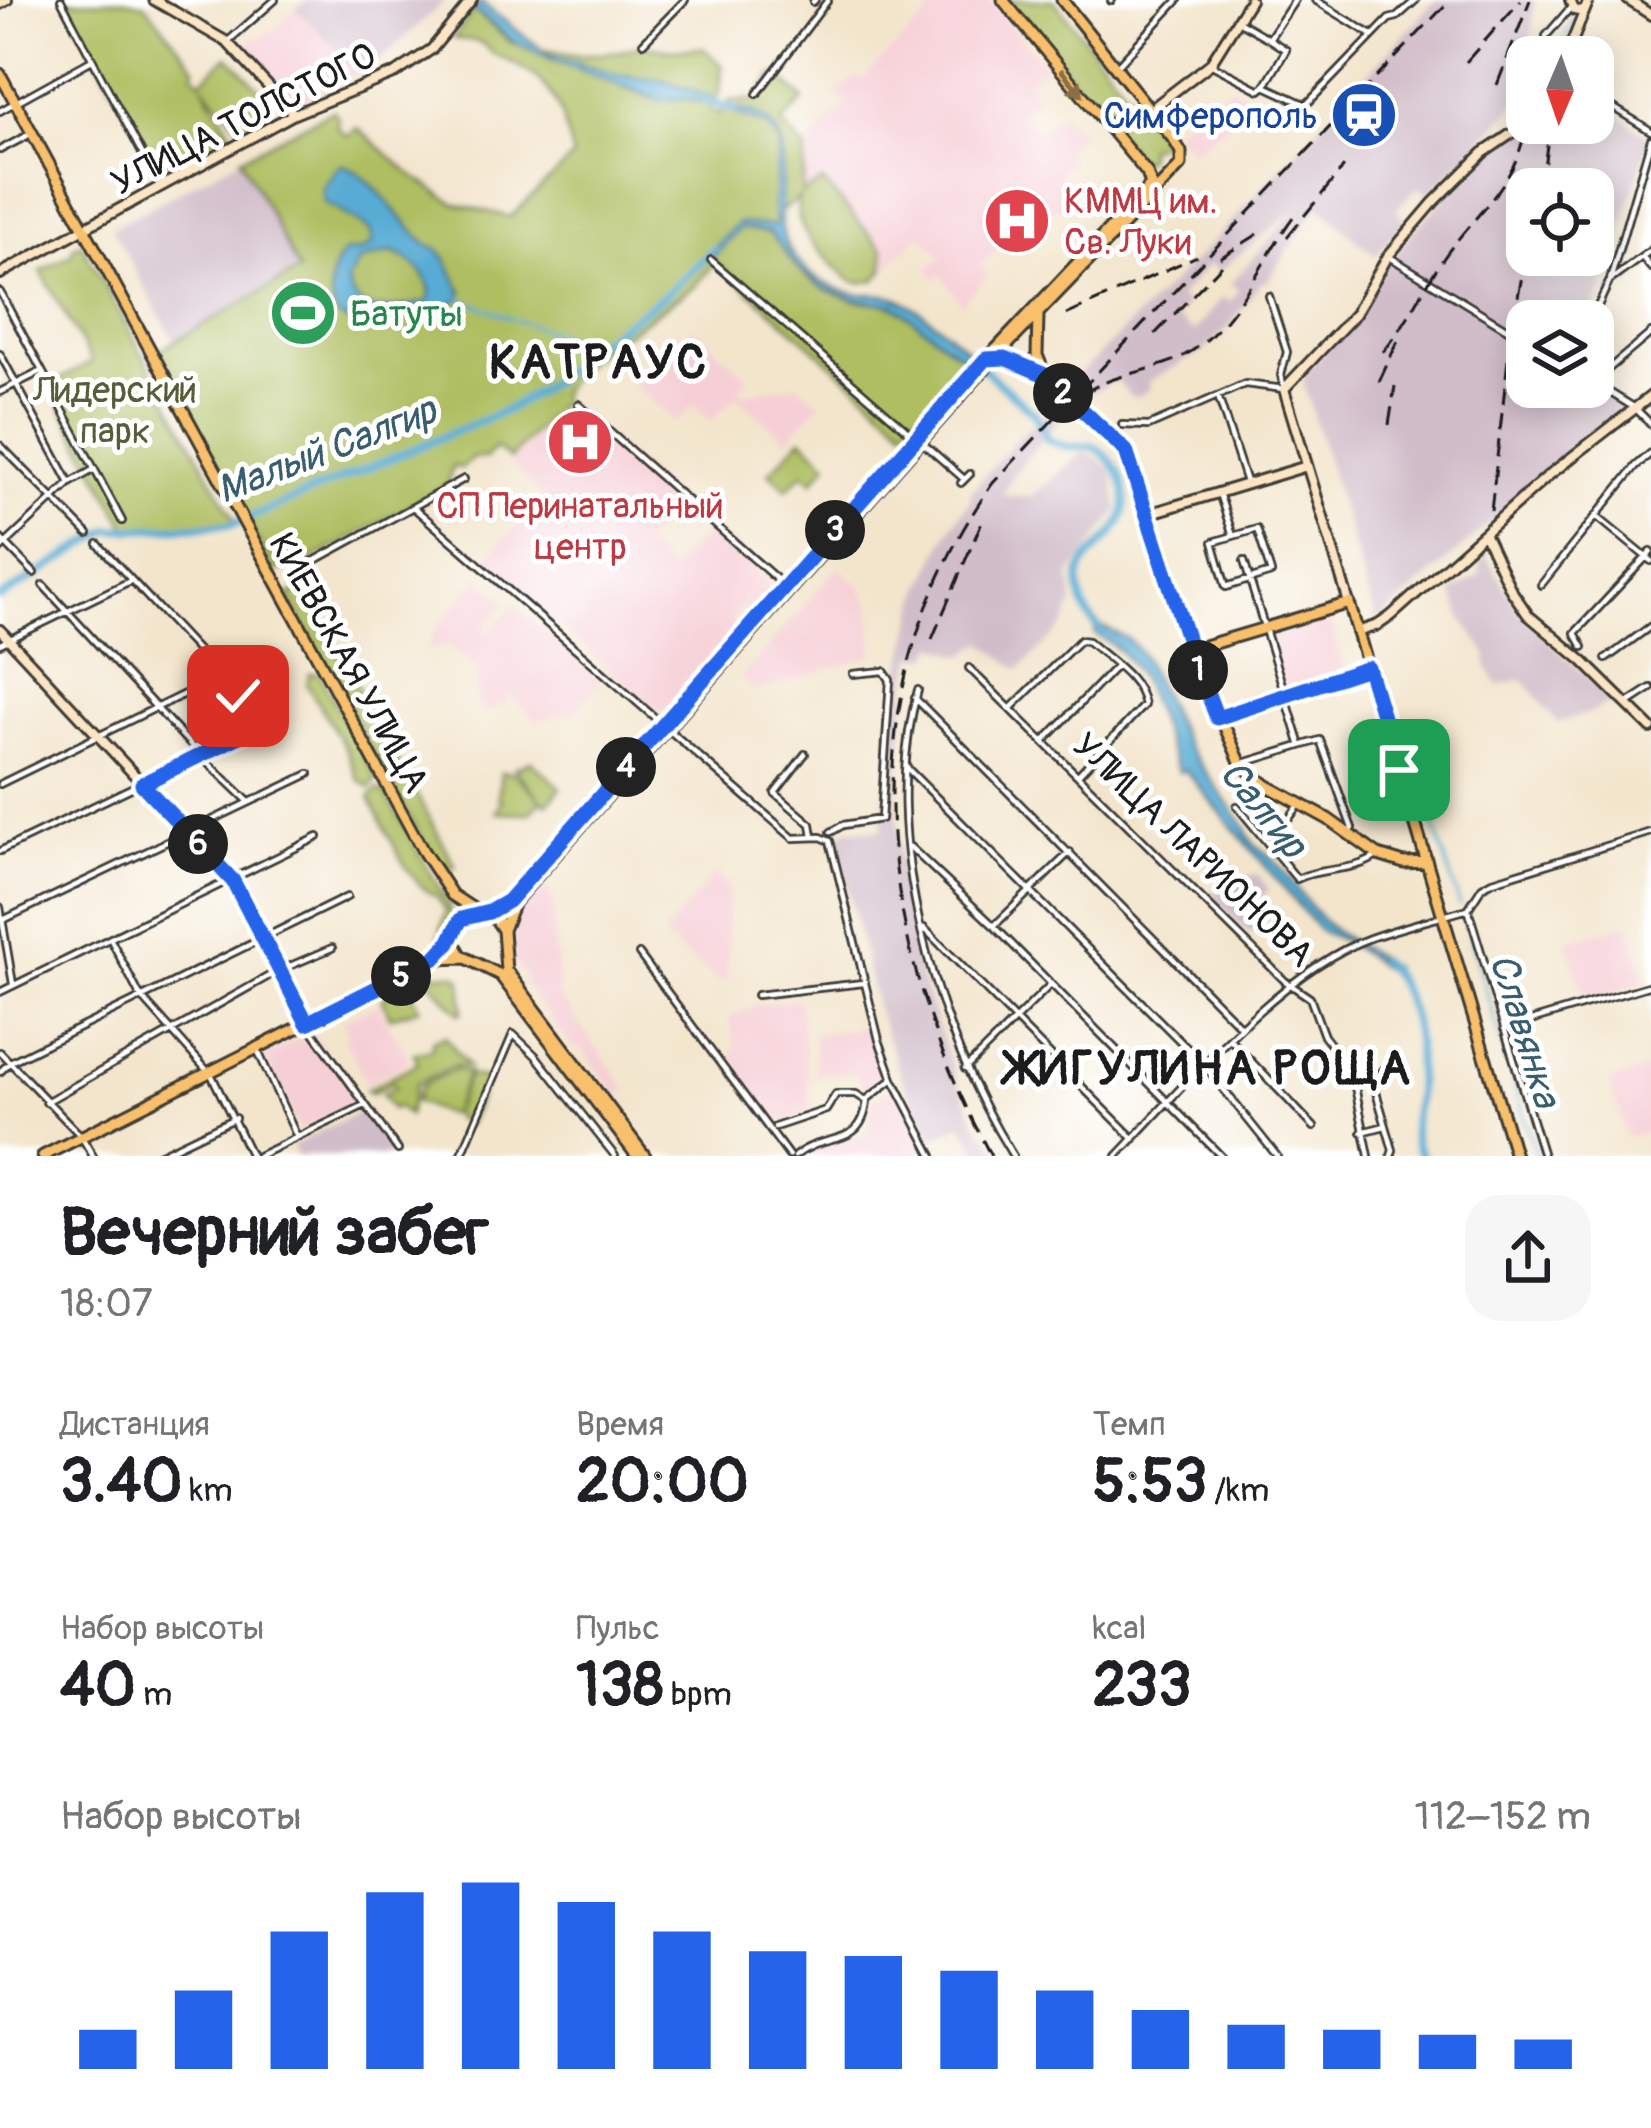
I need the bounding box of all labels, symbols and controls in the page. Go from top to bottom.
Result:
street label: УЛИЦА ТОЛСТОГО [104,33,384,205]
north arrow [1506,36,1614,144]
map controls [1506,36,1614,408]
one-way arrow [1058,68,1084,98]
station icon: Симферополь [1329,80,1399,150]
place label: Симферополь [1103,94,1318,139]
button: locate [1506,168,1614,276]
place label: КММЦ им. Св. Луки [1064,179,1218,265]
hospital icon: КММЦ им. Св. Луки [982,186,1052,256]
sports icon: Батуты [268,278,338,348]
place label: Батуты [350,292,463,337]
button: layers [1506,300,1614,408]
district label: КАТРАУС [489,333,709,393]
pin: 2 [1033,363,1093,423]
park label: Лидерский парк [32,368,197,454]
text: 2 [1054,372,1072,413]
water label: Малый Салгир [210,385,445,515]
hospital icon: СП Перинатальный центр [545,407,615,477]
place label: СП Перинатальный центр [436,484,724,570]
pin: 3 [805,500,865,560]
text: 3 [826,509,844,550]
street label: КИЕВСКАЯ УЛИЦА [259,525,439,800]
pin: 1 [1168,640,1228,700]
pin [187,645,289,747]
text: 1 [1192,649,1204,690]
icon: check [205,663,271,729]
pin [1348,719,1450,821]
street label: УЛИЦА ЛАРИОНОВА [1063,723,1323,977]
pin: 4 [596,737,656,797]
icon: arrive [1366,737,1432,803]
text: 4 [616,746,636,787]
water label: Салгир [1209,750,1319,870]
pin: 6 [168,814,228,874]
text: 6 [188,823,208,864]
pin: 5 [371,946,431,1006]
water label: Славянка [1478,948,1572,1115]
text: 5 [392,955,410,996]
district label: ЖИГУЛИНА РОЩА [1000,1039,1413,1099]
text: Вечерний забег [60,1192,489,1275]
button: share [1465,1195,1591,1321]
text: 18:07 [60,1279,153,1328]
text: Дистанция [60,1404,210,1445]
text: Время [576,1404,664,1445]
text: Темп [1093,1404,1166,1445]
text: 3.40 [60,1445,182,1520]
text: 20:00 [576,1445,749,1520]
text: 5:53 [1093,1445,1207,1520]
text: km [182,1470,233,1511]
text: /km [1207,1470,1269,1511]
text: Набор высоты [60,1608,264,1649]
text: Пульс [576,1608,660,1649]
text: kcal [1093,1608,1146,1649]
text: 40 [60,1649,136,1724]
text: 138 [576,1649,664,1724]
text: 233 [1093,1649,1191,1724]
text: m [136,1674,172,1715]
text: bpm [664,1674,732,1715]
text: Набор высоты [60,1792,302,1841]
text: 112–152 m [1414,1792,1591,1841]

